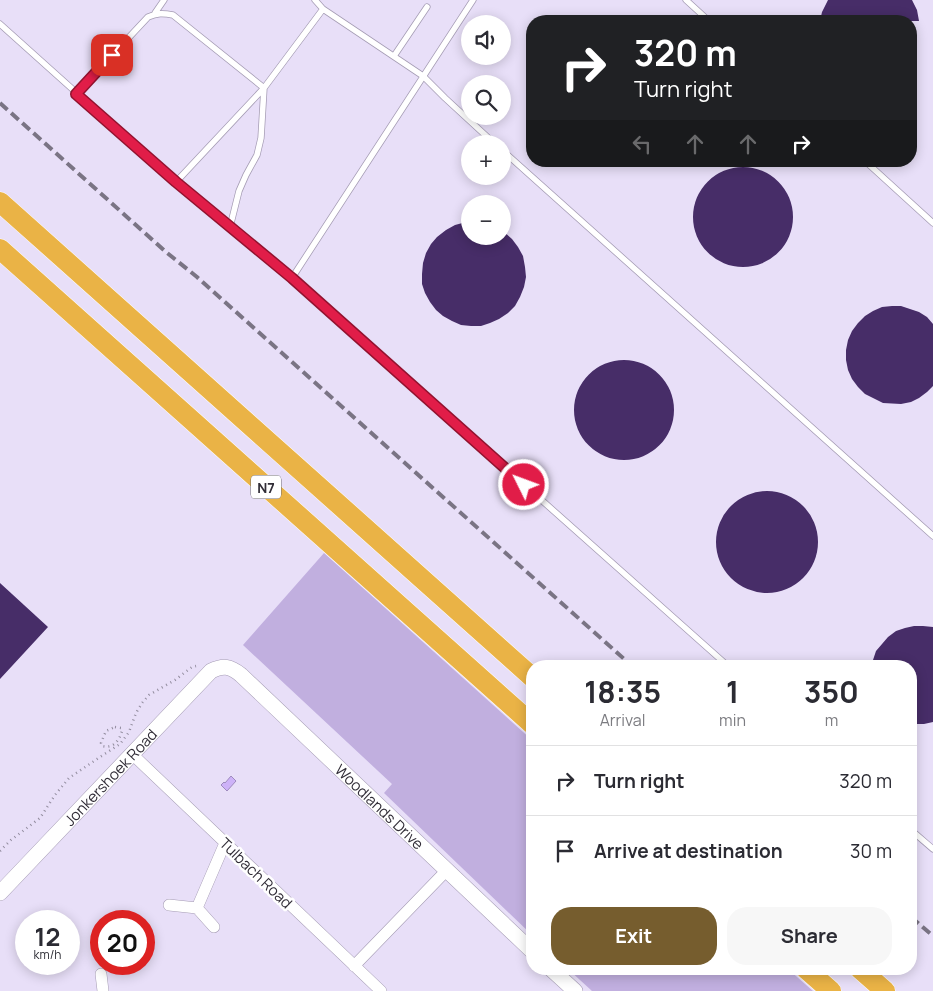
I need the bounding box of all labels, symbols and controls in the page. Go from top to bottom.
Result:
map controls [461,15,511,245]
button: sound [461,15,511,65]
text: 320 m [634,29,737,77]
pin [91,34,133,76]
icon: right [551,35,616,100]
icon: arrive [98,41,126,69]
text: Turn right [634,74,732,104]
button: search [461,75,511,125]
icon: left [628,130,656,158]
icon: ahead [681,130,709,158]
icon: ahead [734,130,762,158]
icon: right [787,130,815,158]
button: + [461,135,511,185]
button: − [461,195,511,245]
position arrow [497,458,549,510]
road number: N7 [251,476,281,498]
text: 18:35 [584,671,661,712]
text: 1 [726,671,739,712]
text: 350 [804,671,859,712]
text: Arrival [600,709,645,731]
text: min [719,709,746,731]
text: m [825,709,838,731]
street label: Jonkershoek Road [59,724,161,830]
street label: Woodlands Drive [331,759,429,854]
icon: right [551,767,579,795]
text: Turn right [594,768,684,794]
text: 320 m [839,768,892,794]
street label: Tulbach Road [215,833,297,913]
icon: arrive [551,837,579,865]
text: Arrive at destination [594,838,783,864]
text: 30 m [850,838,892,864]
button: Exit [551,907,717,965]
button: Share [727,907,892,965]
speed limit sign: 20 [90,910,155,975]
text: 12 [35,919,60,954]
text: km/h [34,946,61,963]

